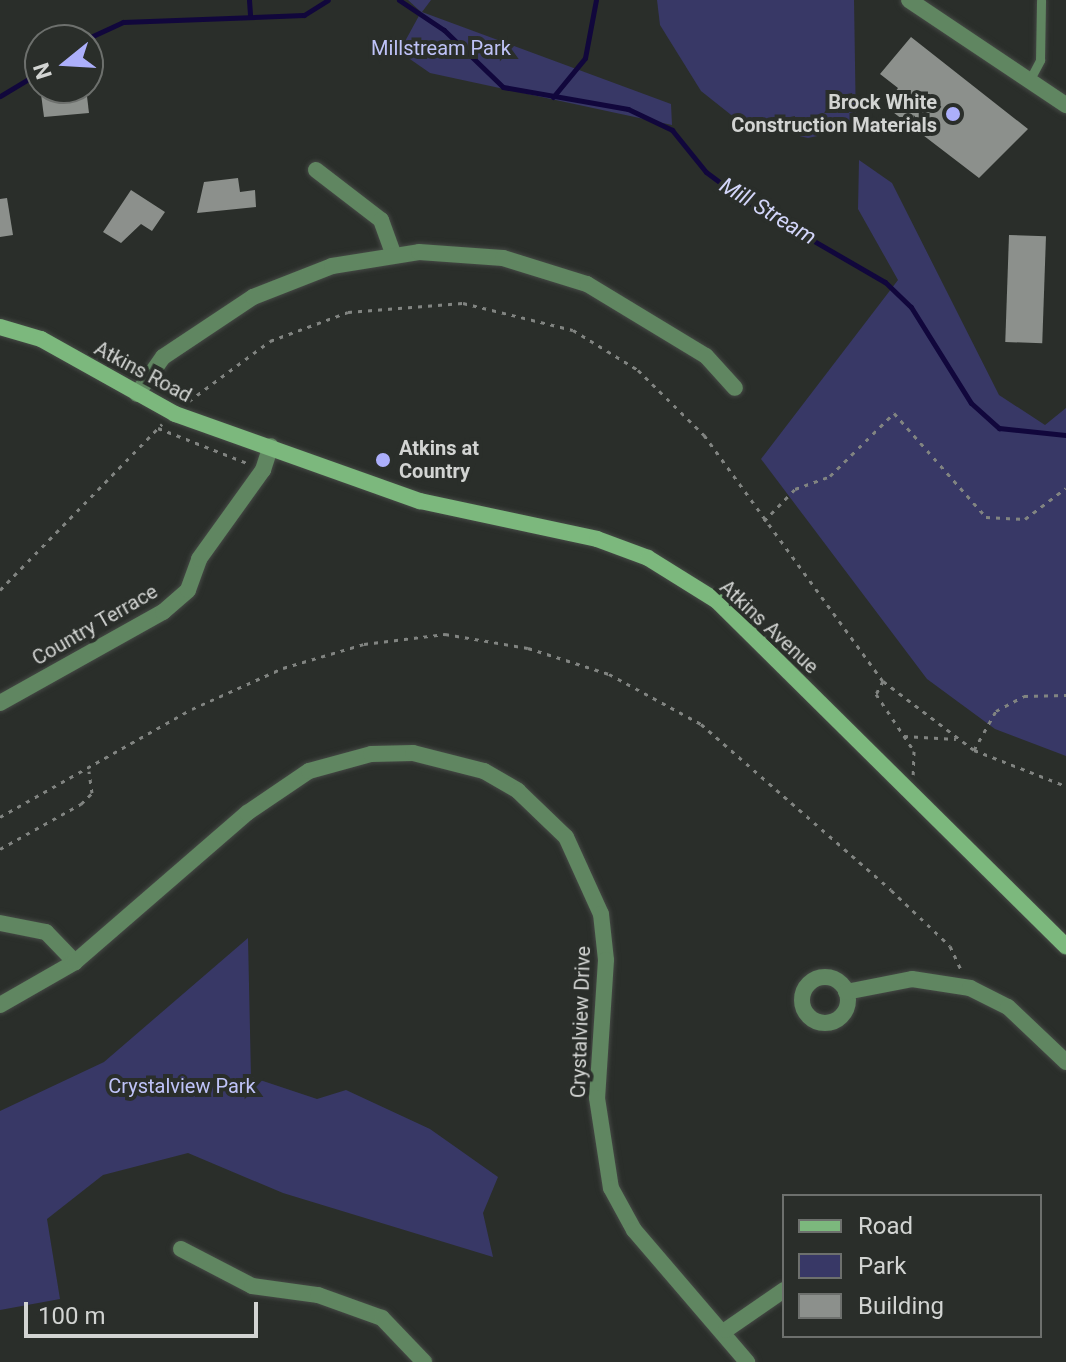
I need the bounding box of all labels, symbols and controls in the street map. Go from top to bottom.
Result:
north arrow [24,24,104,104]
park label: Millstream Park [371,36,511,60]
text: N [28,60,57,82]
place label: Brock White Construction Materials [731,90,937,137]
marker: Brock White Construction Materials [944,105,962,123]
water label: Mill Stream [715,172,821,250]
street label: Atkins Road [90,336,196,408]
place label: Atkins at Country [399,436,479,483]
marker: Atkins at Country [374,451,392,469]
street label: Atkins Avenue [715,575,823,679]
street label: Country Terrace [28,579,162,671]
street label: Crystalview Drive [566,946,596,1098]
park label: Crystalview Park [108,1074,256,1098]
legend [782,1194,1042,1338]
text: Road [858,1212,913,1240]
text: Park [858,1252,906,1280]
scale bar [28,1286,262,1336]
text: Building [858,1292,944,1320]
text: 100 m [38,1302,105,1330]

